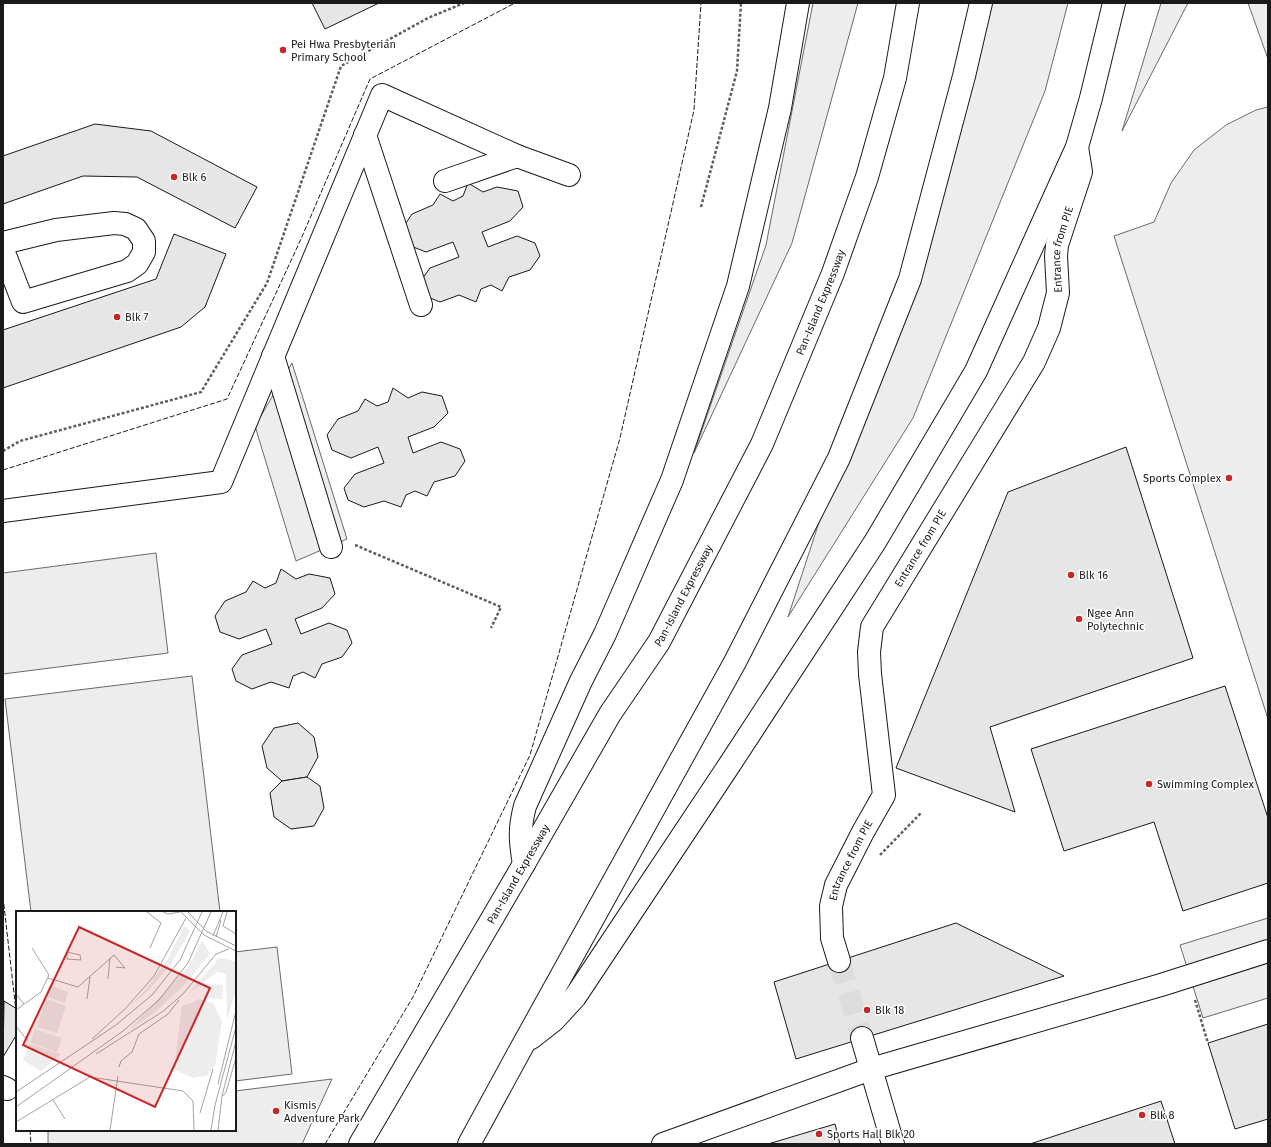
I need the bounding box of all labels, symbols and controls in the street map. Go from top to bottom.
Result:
place label: Pei Hwa Presbyterian Primary School [291,38,396,64]
marker: Pei Hwa Presbyterian Primary School [278,45,288,55]
place label: Blk 6 [182,171,206,184]
marker: Blk 6 [169,172,179,182]
street label: Entrance from PIE [1050,204,1076,293]
street label: Pan-Island Expressway [794,247,848,357]
place label: Blk 7 [125,311,148,324]
marker: Blk 7 [112,312,122,322]
place label: Sports Complex [1143,472,1222,485]
marker: Sports Complex [1224,473,1234,483]
street label: Entrance from PIE [892,507,949,590]
street label: Pan-Island Expressway [652,542,716,649]
place label: Blk 16 [1079,569,1108,582]
marker: Blk 16 [1066,570,1076,580]
place label: Ngee Ann Polytechnic [1087,607,1144,633]
marker: Ngee Ann Polytechnic [1074,614,1084,624]
place label: Swimming Complex [1157,778,1254,791]
marker: Swimming Complex [1144,779,1154,789]
street label: Entrance from PIE [826,818,876,902]
street label: Pan-Island Expressway [484,821,553,926]
inset map [16,911,236,1131]
place label: Blk 18 [875,1004,904,1017]
marker: Blk 18 [862,1005,872,1015]
place label: Kismis Adventure Park [284,1099,360,1125]
marker: Kismis Adventure Park [271,1106,281,1116]
place label: Blk 8 [1150,1109,1175,1122]
marker: Blk 8 [1137,1110,1147,1120]
place label: Sports Hall Blk 20 [827,1128,915,1141]
marker: Sports Hall Blk 20 [814,1129,824,1139]

